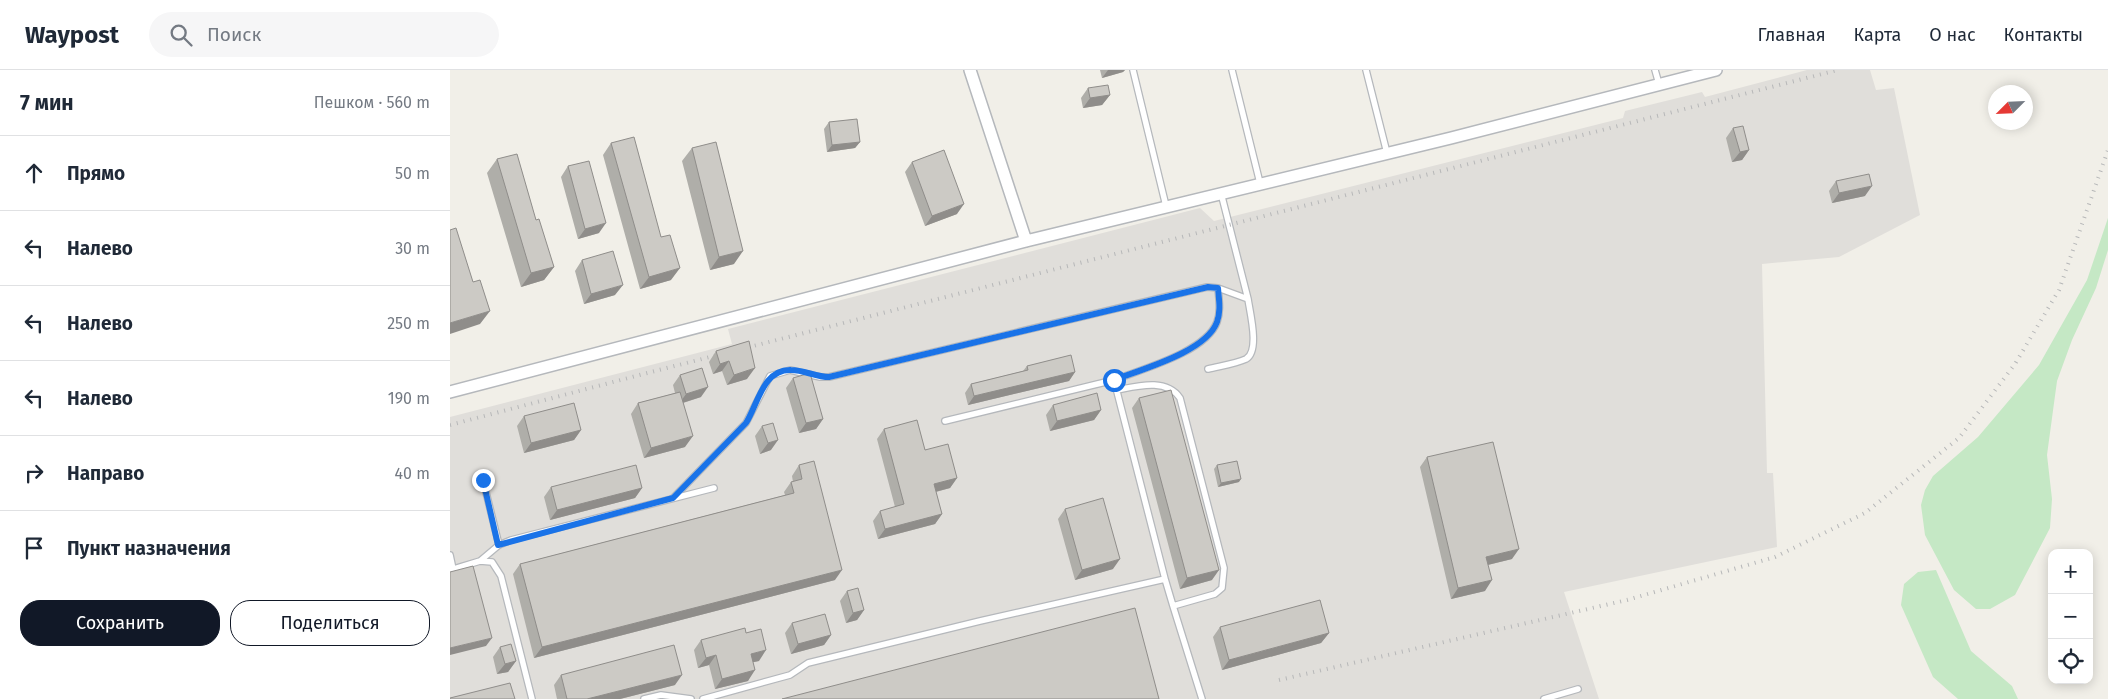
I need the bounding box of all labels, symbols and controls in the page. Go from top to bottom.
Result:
search box [149,12,499,57]
text: Waypost [25,21,119,49]
icon: search [167,21,195,49]
text: Поиск [207,23,261,46]
text: Главная [1758,24,1826,46]
text: Карта [1854,24,1901,46]
text: О нас [1929,24,1976,46]
text: Контакты [2004,24,2083,46]
north arrow [1988,85,2033,130]
text: 7 мин [20,90,74,116]
text: Пешком · 560 m [314,93,430,112]
icon: ahead [20,159,48,187]
text: Прямо [67,162,125,185]
text: 50 m [395,164,430,183]
icon: left [20,234,48,262]
text: Налево [67,237,133,260]
text: 30 m [395,239,430,258]
icon: left [20,309,48,337]
text: Налево [67,312,133,335]
text: 250 m [387,314,430,333]
route start [1103,369,1126,392]
icon: left [20,384,48,412]
text: Налево [67,387,133,410]
text: 190 m [388,389,430,408]
icon: right [20,459,48,487]
text: Направо [67,462,144,485]
text: 40 m [395,464,430,483]
route end [472,469,495,492]
icon: arrive [20,534,48,562]
text: Пункт назначения [67,537,231,560]
map controls [2048,549,2093,684]
button: + [2048,549,2093,594]
button: − [2048,594,2093,639]
button: Сохранить [20,600,220,646]
button: Поделиться [230,600,430,646]
button: locate [2048,639,2093,684]

